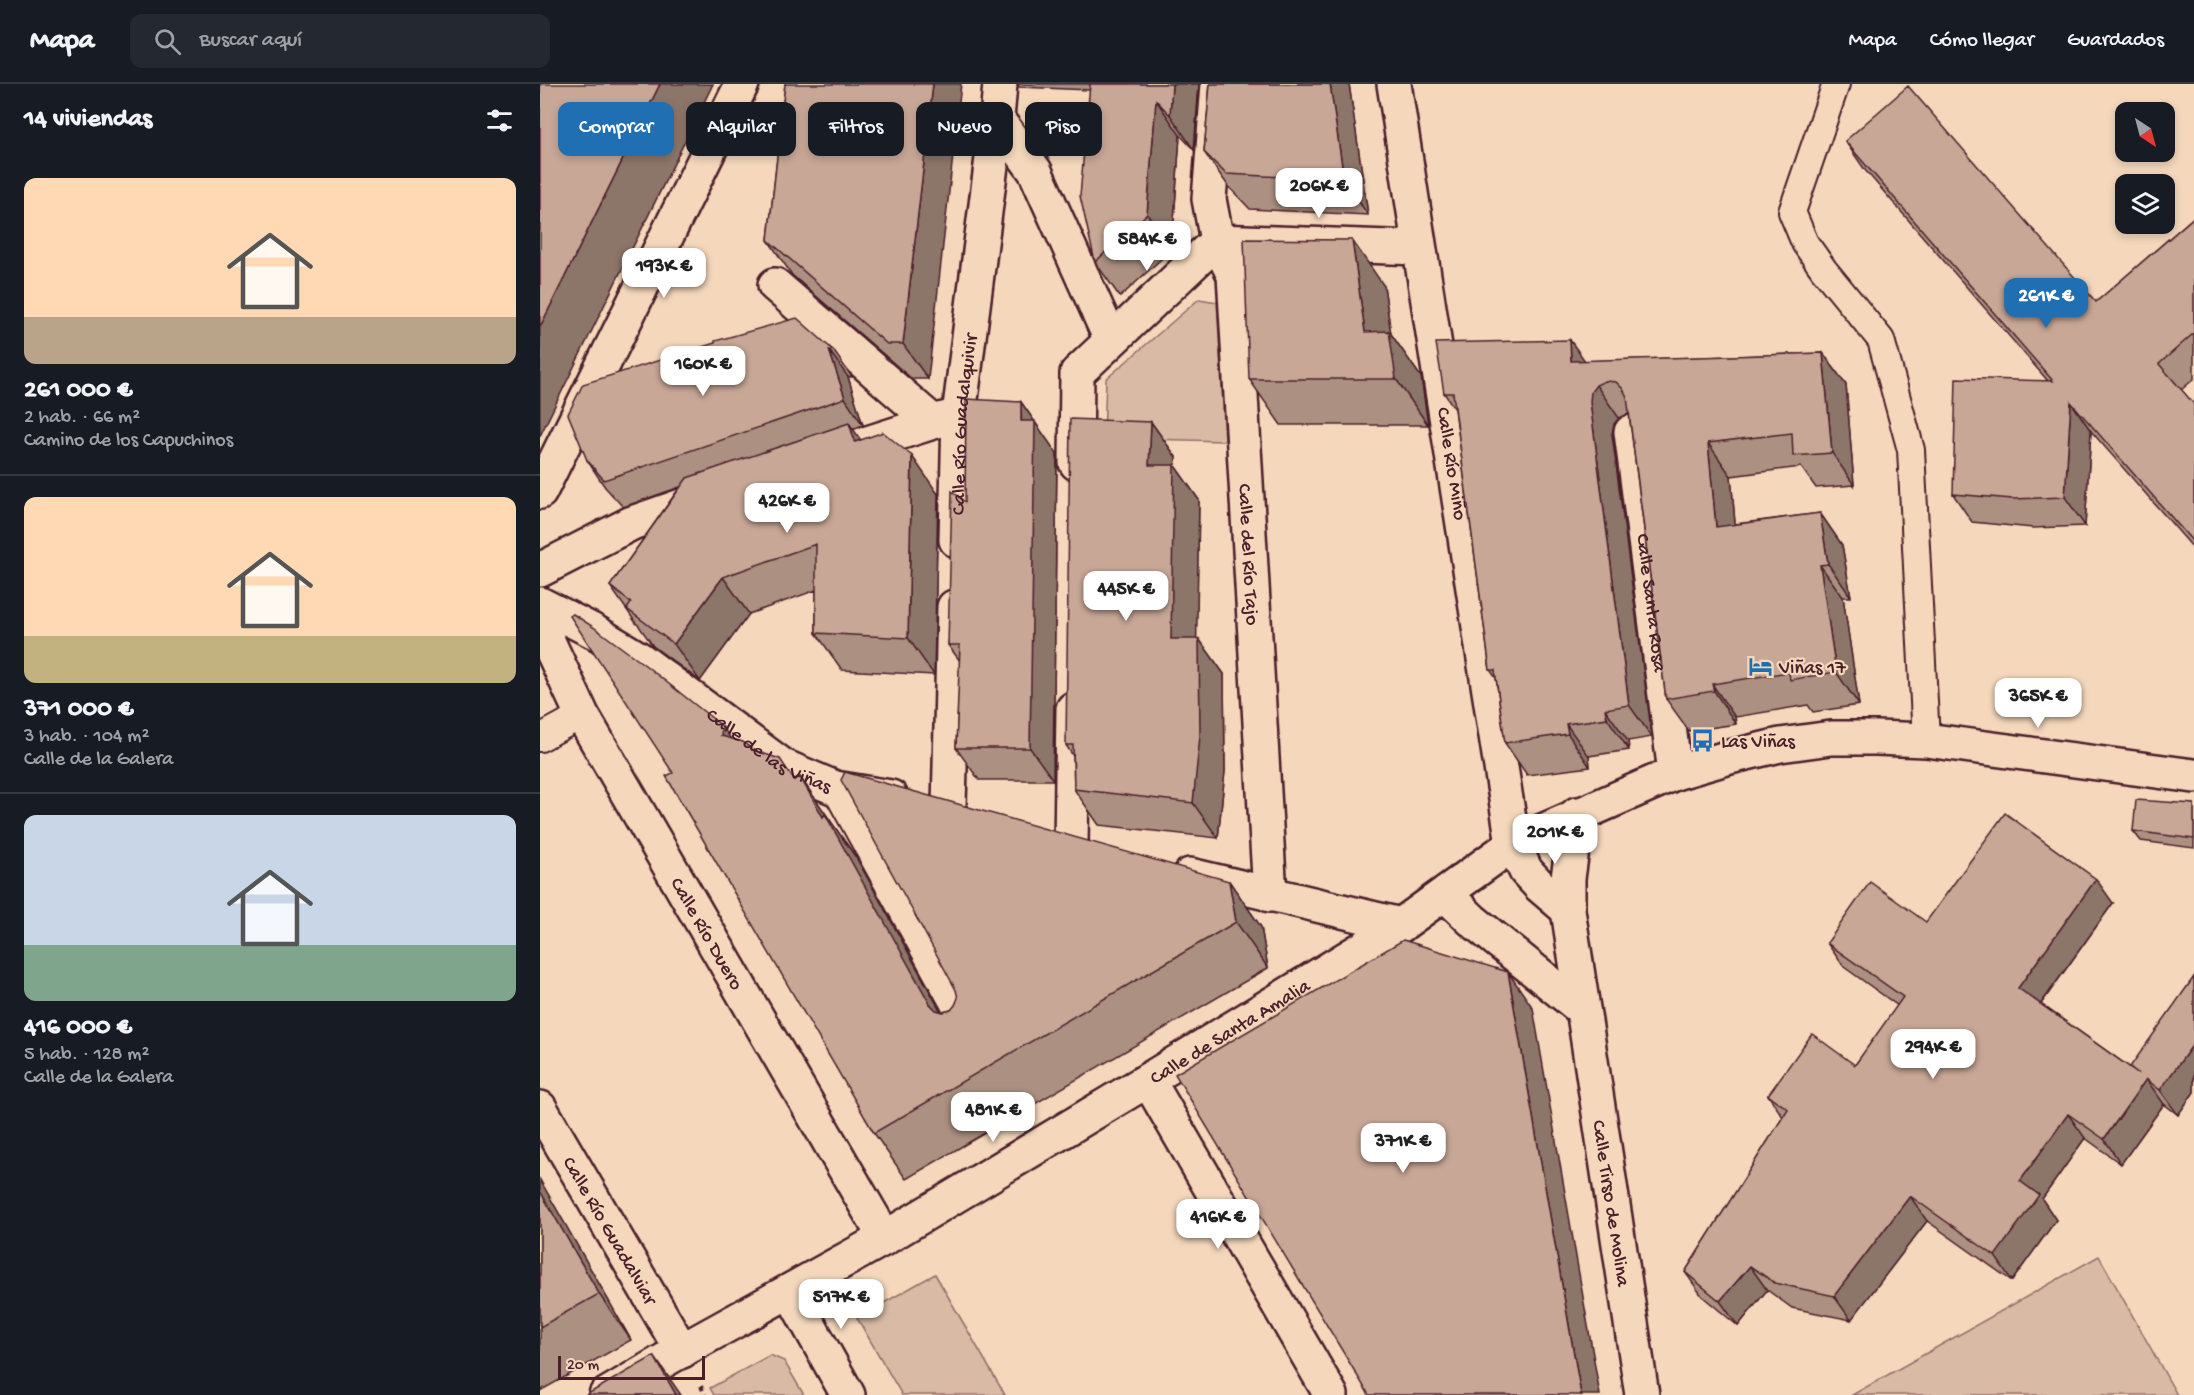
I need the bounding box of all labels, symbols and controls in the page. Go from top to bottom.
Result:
search box [130,14,550,68]
text: Mapa [30,25,94,58]
icon: search [151,25,184,58]
text: Buscar aquí [199,28,302,54]
text: Mapa [1848,29,1897,54]
text: Cómo llegar [1930,29,2034,54]
text: Guardados [2067,29,2164,54]
chip: Comprar [558,102,674,156]
chip: Alquilar [686,102,796,156]
chip: Filtros [808,102,904,156]
chip: Nuevo [916,102,1013,156]
chip: Piso [1025,102,1102,156]
north arrow [2115,102,2175,162]
map controls [2115,102,2175,234]
icon: filters [483,104,516,137]
text: 14 viviendas [24,105,152,136]
pin: 206K € [1270,168,1368,219]
button: layers [2115,174,2175,234]
text: 206K € [1290,176,1348,199]
icon: home [216,217,324,325]
pin: 584K € [1098,221,1196,272]
text: 584K € [1118,229,1176,252]
pin: 193K € [615,248,713,299]
text: 193K € [636,256,692,279]
pin: 261K € [1997,278,2095,329]
text: 261K € [2018,286,2074,309]
street label: Calle Río Guadalquivir [949,331,985,515]
pin: 160K € [654,346,752,397]
text: 160K € [674,354,732,377]
text: 261 000 € [24,376,133,407]
street label: Calle Río Miño [1430,406,1470,522]
text: 2 hab. · 66 m² [24,407,140,430]
text: Camino de los Capuchinos [24,430,233,453]
pin: 426K € [738,483,836,534]
street label: Calle del Río Tajo [1231,483,1262,626]
text: 426K € [758,491,816,514]
street label: Calle Santa Rosa [1629,533,1670,674]
icon: home [216,536,324,644]
pin: 445K € [1077,571,1175,622]
text: 445K € [1097,579,1155,602]
hotel icon: Viñas 17 [1748,653,1774,679]
place label: Viñas 17 [1778,658,1846,681]
pin: 365K € [1989,678,2087,729]
text: 365K € [2009,686,2067,709]
text: 371 000 € [24,695,134,726]
street label: Calle de las Viñas [701,705,835,800]
text: 3 hab. · 104 m² [24,726,149,749]
bus stop icon: Las Viñas [1690,727,1716,753]
place label: Las Viñas [1721,732,1796,755]
text: Calle de la Galera [24,749,173,772]
pin: 201K € [1506,814,1604,865]
text: 201K € [1527,822,1583,845]
icon: home [216,854,324,962]
street label: Calle Río Duero [664,874,747,995]
street label: Calle de Santa Amalia [1147,975,1316,1091]
text: 416 000 € [24,1013,132,1044]
pin: 294K € [1884,1029,1982,1080]
text: 294K € [1905,1037,1961,1060]
text: 5 hab. · 128 m² [24,1044,149,1067]
text: Calle de la Galera [24,1067,173,1090]
pin: 481K € [944,1092,1042,1143]
text: 481K € [965,1100,1021,1123]
street label: Calle Tirso de Molina [1585,1119,1633,1289]
pin: 371K € [1354,1123,1452,1174]
text: 371K € [1375,1131,1431,1154]
street label: Calle Río Guadalviar [556,1153,661,1311]
pin: 416K € [1169,1199,1267,1250]
text: 416K € [1190,1207,1246,1230]
pin: 517K € [792,1279,890,1330]
text: 517K € [813,1287,869,1310]
scale bar [558,1353,705,1380]
text: 20 m [567,1357,599,1376]

